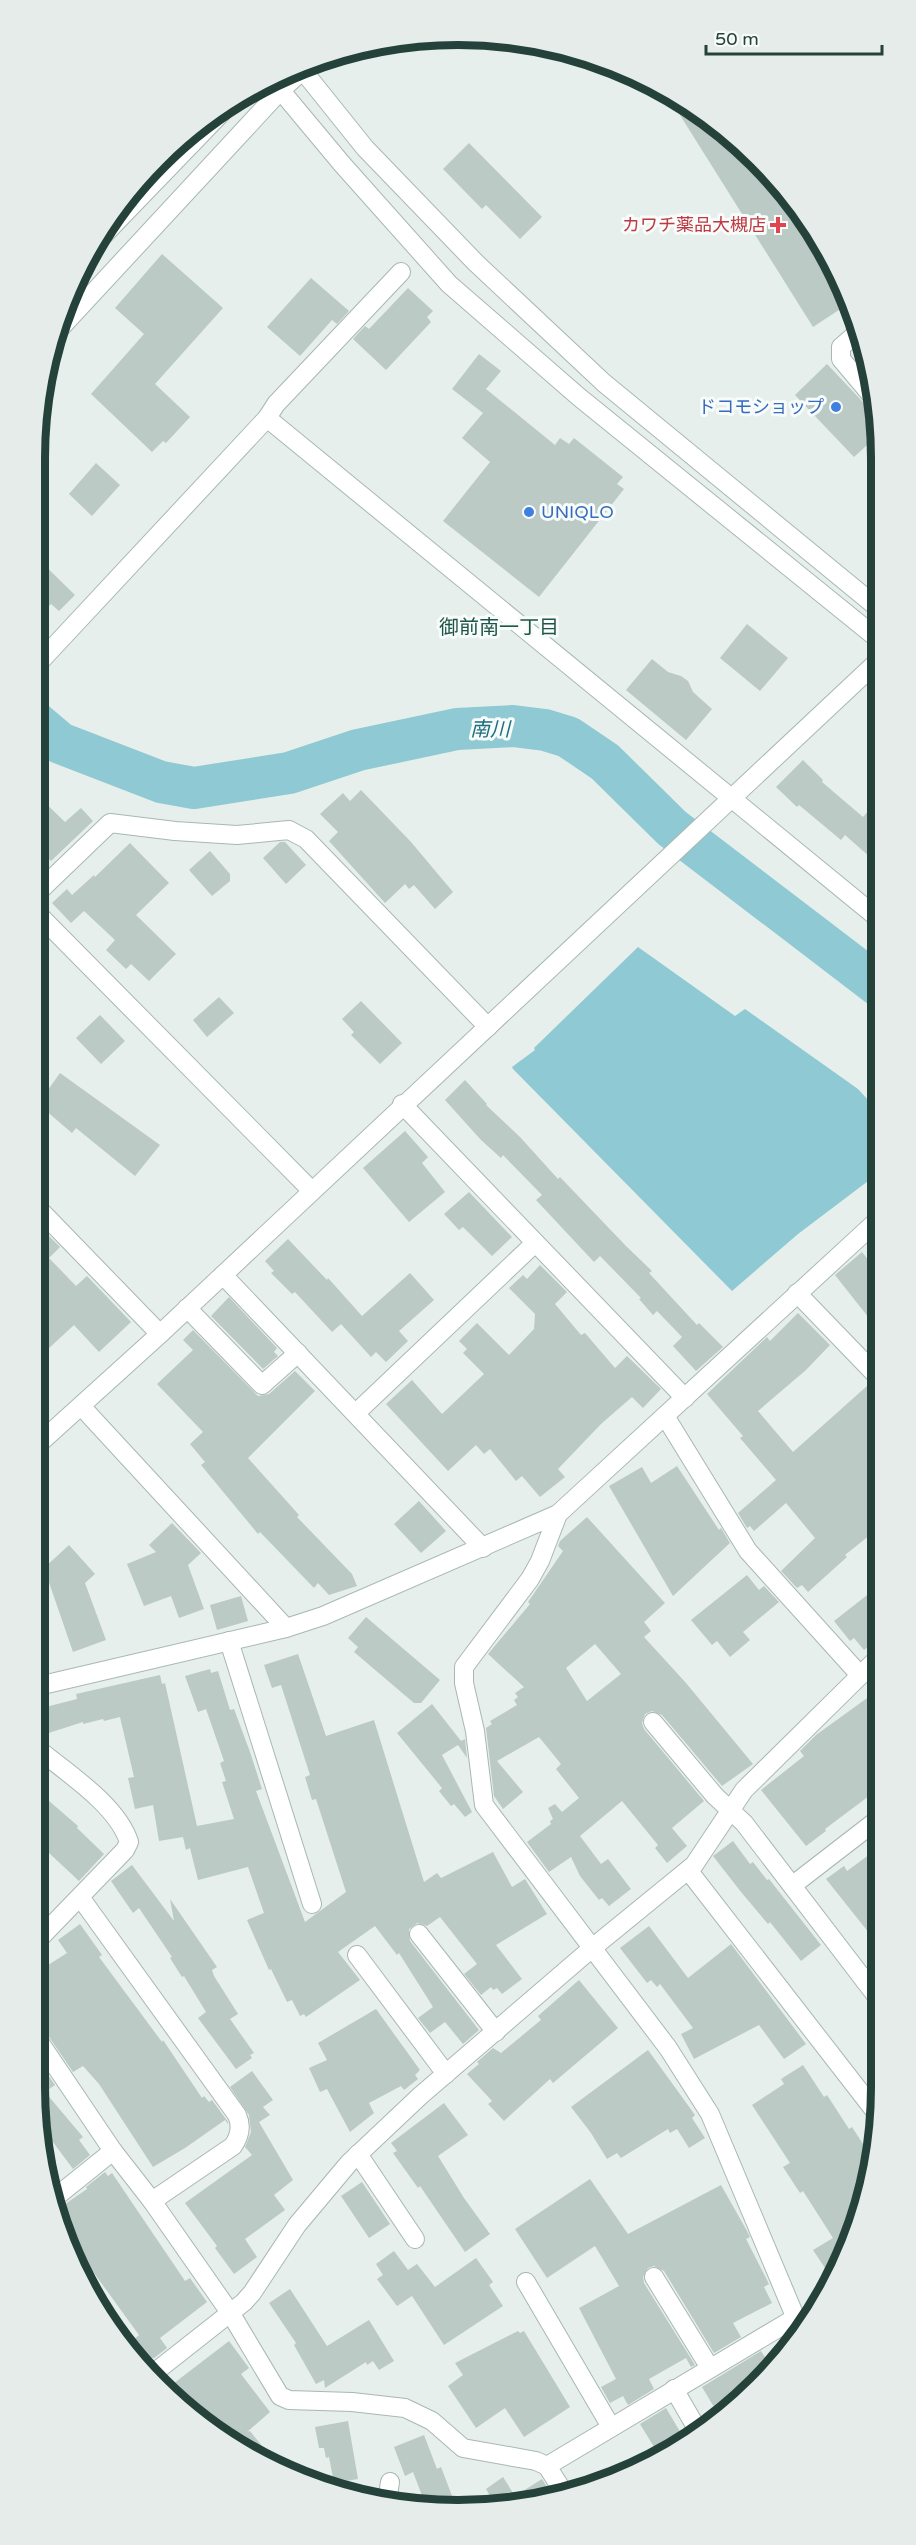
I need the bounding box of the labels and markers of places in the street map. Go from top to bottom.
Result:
place label: カワチ薬品大槻店 [622,214,766,236]
marker: カワチ薬品大槻店 [771,218,785,232]
place label: ドコモショップ [698,396,824,418]
marker: ドコモショップ [829,400,843,414]
place label: UNIQLO [541,501,614,523]
marker: UNIQLO [522,505,536,519]

